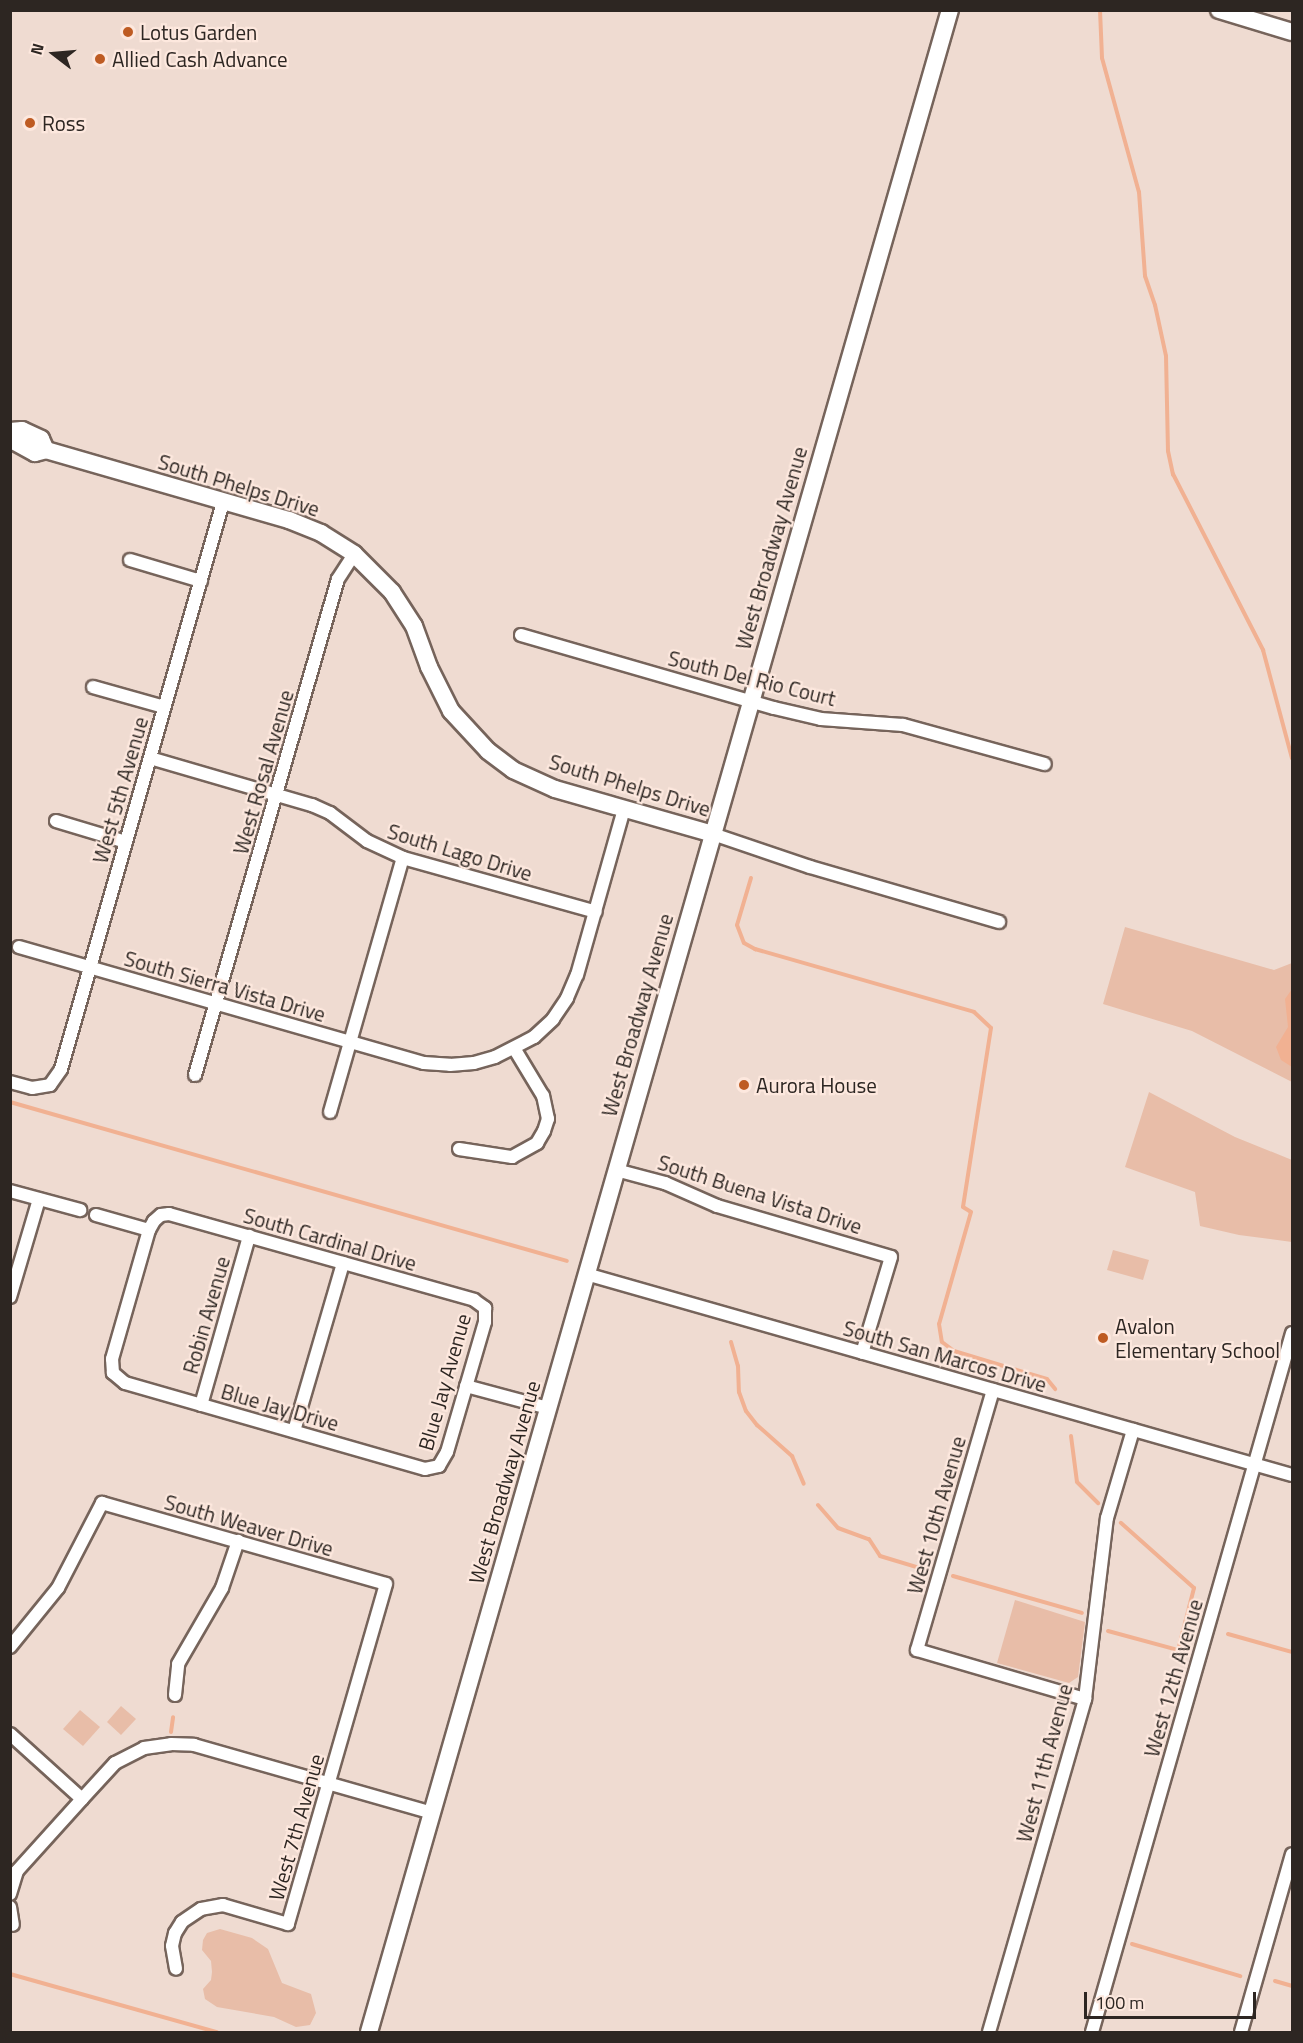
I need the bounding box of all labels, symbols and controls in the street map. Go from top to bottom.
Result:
place label: Lotus Garden [140,19,257,45]
north arrow [24,24,84,84]
marker: Lotus Garden [121,25,135,39]
text: N [24,40,50,58]
place label: Allied Cash Advance [112,46,288,72]
marker: Allied Cash Advance [93,52,107,66]
place label: Ross [42,110,85,136]
marker: Ross [23,116,37,130]
street label: West Broadway Avenue [730,444,812,652]
street label: South Phelps Drive [155,448,323,522]
street label: South Del Rio Court [666,645,838,711]
street label: West Rosal Avenue [227,687,299,857]
street label: West 5th Avenue [87,714,153,866]
street label: South Phelps Drive [546,748,714,822]
street label: South Lago Drive [385,818,535,886]
street label: West Broadway Avenue [596,911,678,1119]
street label: South Sierra Vista Drive [121,945,329,1027]
place label: Aurora House [756,1072,877,1098]
marker: Aurora House [737,1078,751,1092]
street label: South Buena Vista Drive [655,1149,865,1239]
street label: South Cardinal Drive [241,1202,419,1276]
street label: Robin Avenue [177,1253,235,1377]
street label: Blue Jay Avenue [412,1311,476,1453]
place label: Avalon Elementary School [1115,1313,1280,1363]
street label: South San Marcos Drive [840,1315,1050,1397]
marker: Avalon Elementary School [1096,1331,1110,1345]
street label: Blue Jay Drive [218,1378,342,1436]
street label: West Broadway Avenue [463,1378,545,1586]
street label: West 10th Avenue [901,1433,971,1597]
street label: South Weaver Drive [162,1489,336,1561]
street label: West 12th Avenue [1138,1596,1208,1760]
street label: West 11th Avenue [1011,1681,1077,1845]
street label: West 7th Avenue [263,1751,329,1903]
scale bar [1087,1980,1260,2018]
text: 100 m [1095,1989,1144,2016]

